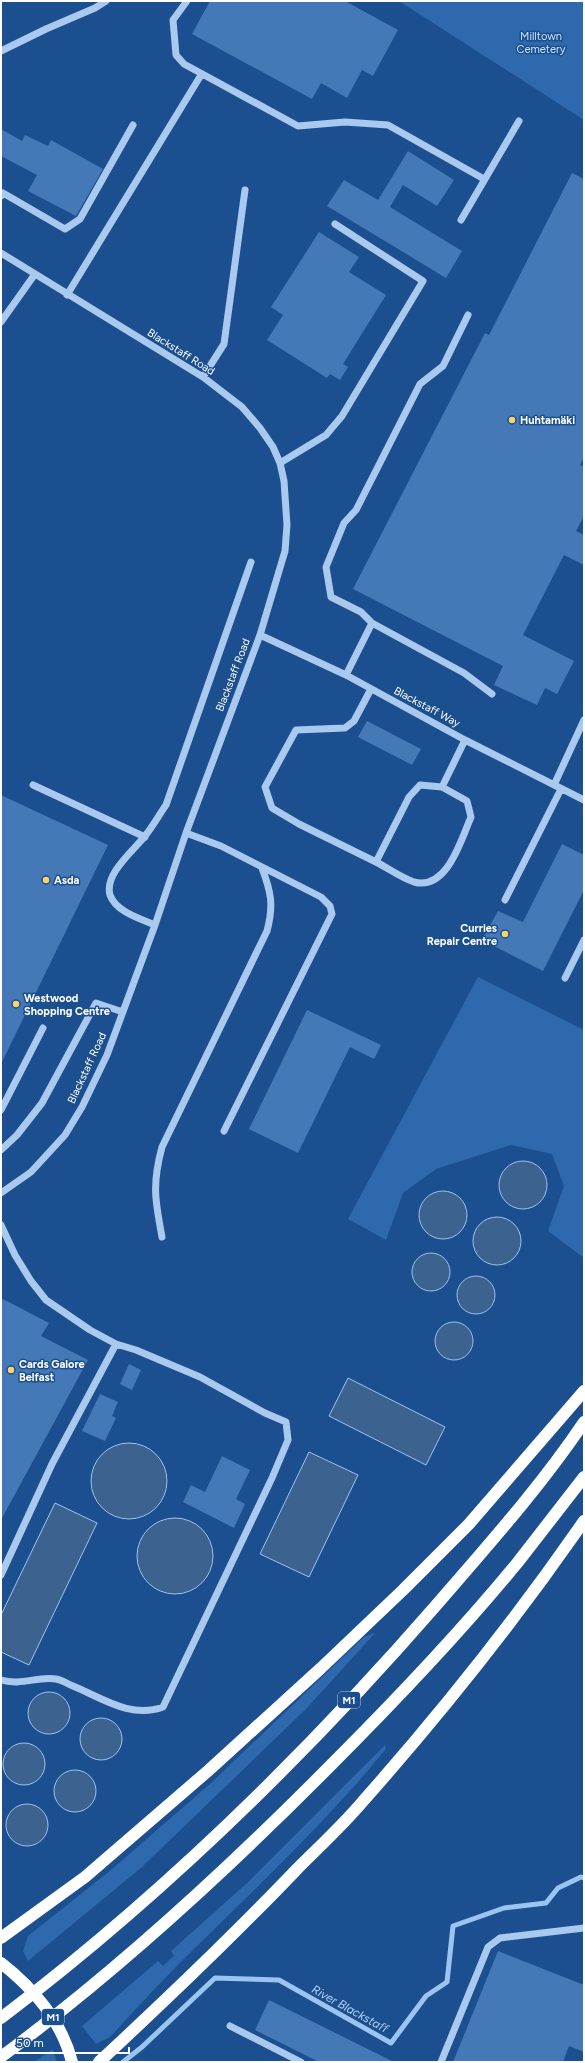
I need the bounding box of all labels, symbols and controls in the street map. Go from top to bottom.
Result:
park label: Milltown Cemetery [517,30,566,56]
street label: Blackstaff Road [145,326,217,378]
place label: Huhtamäki [520,414,575,427]
marker: Huhtamäki [507,415,517,425]
street label: Blackstaff Road [213,637,253,713]
street label: Blackstaff Way [392,684,463,730]
place label: Asda [54,874,80,887]
marker: Asda [41,875,51,885]
place label: Curries Repair Centre [427,922,497,948]
marker: Curries Repair Centre [500,929,510,939]
place label: Westwood Shopping Centre [24,992,110,1018]
marker: Westwood Shopping Centre [11,999,21,1009]
street label: Blackstaff Road [65,1030,109,1106]
place label: Cards Galore Belfast [19,1358,85,1384]
marker: Cards Galore Belfast [6,1365,16,1375]
road number: M1 [338,1692,360,1708]
water label: River Blackstaff [309,1982,392,2037]
road number: M1 [42,2009,64,2025]
scale bar [10,2029,129,2055]
text: 50 m [16,2036,44,2050]

